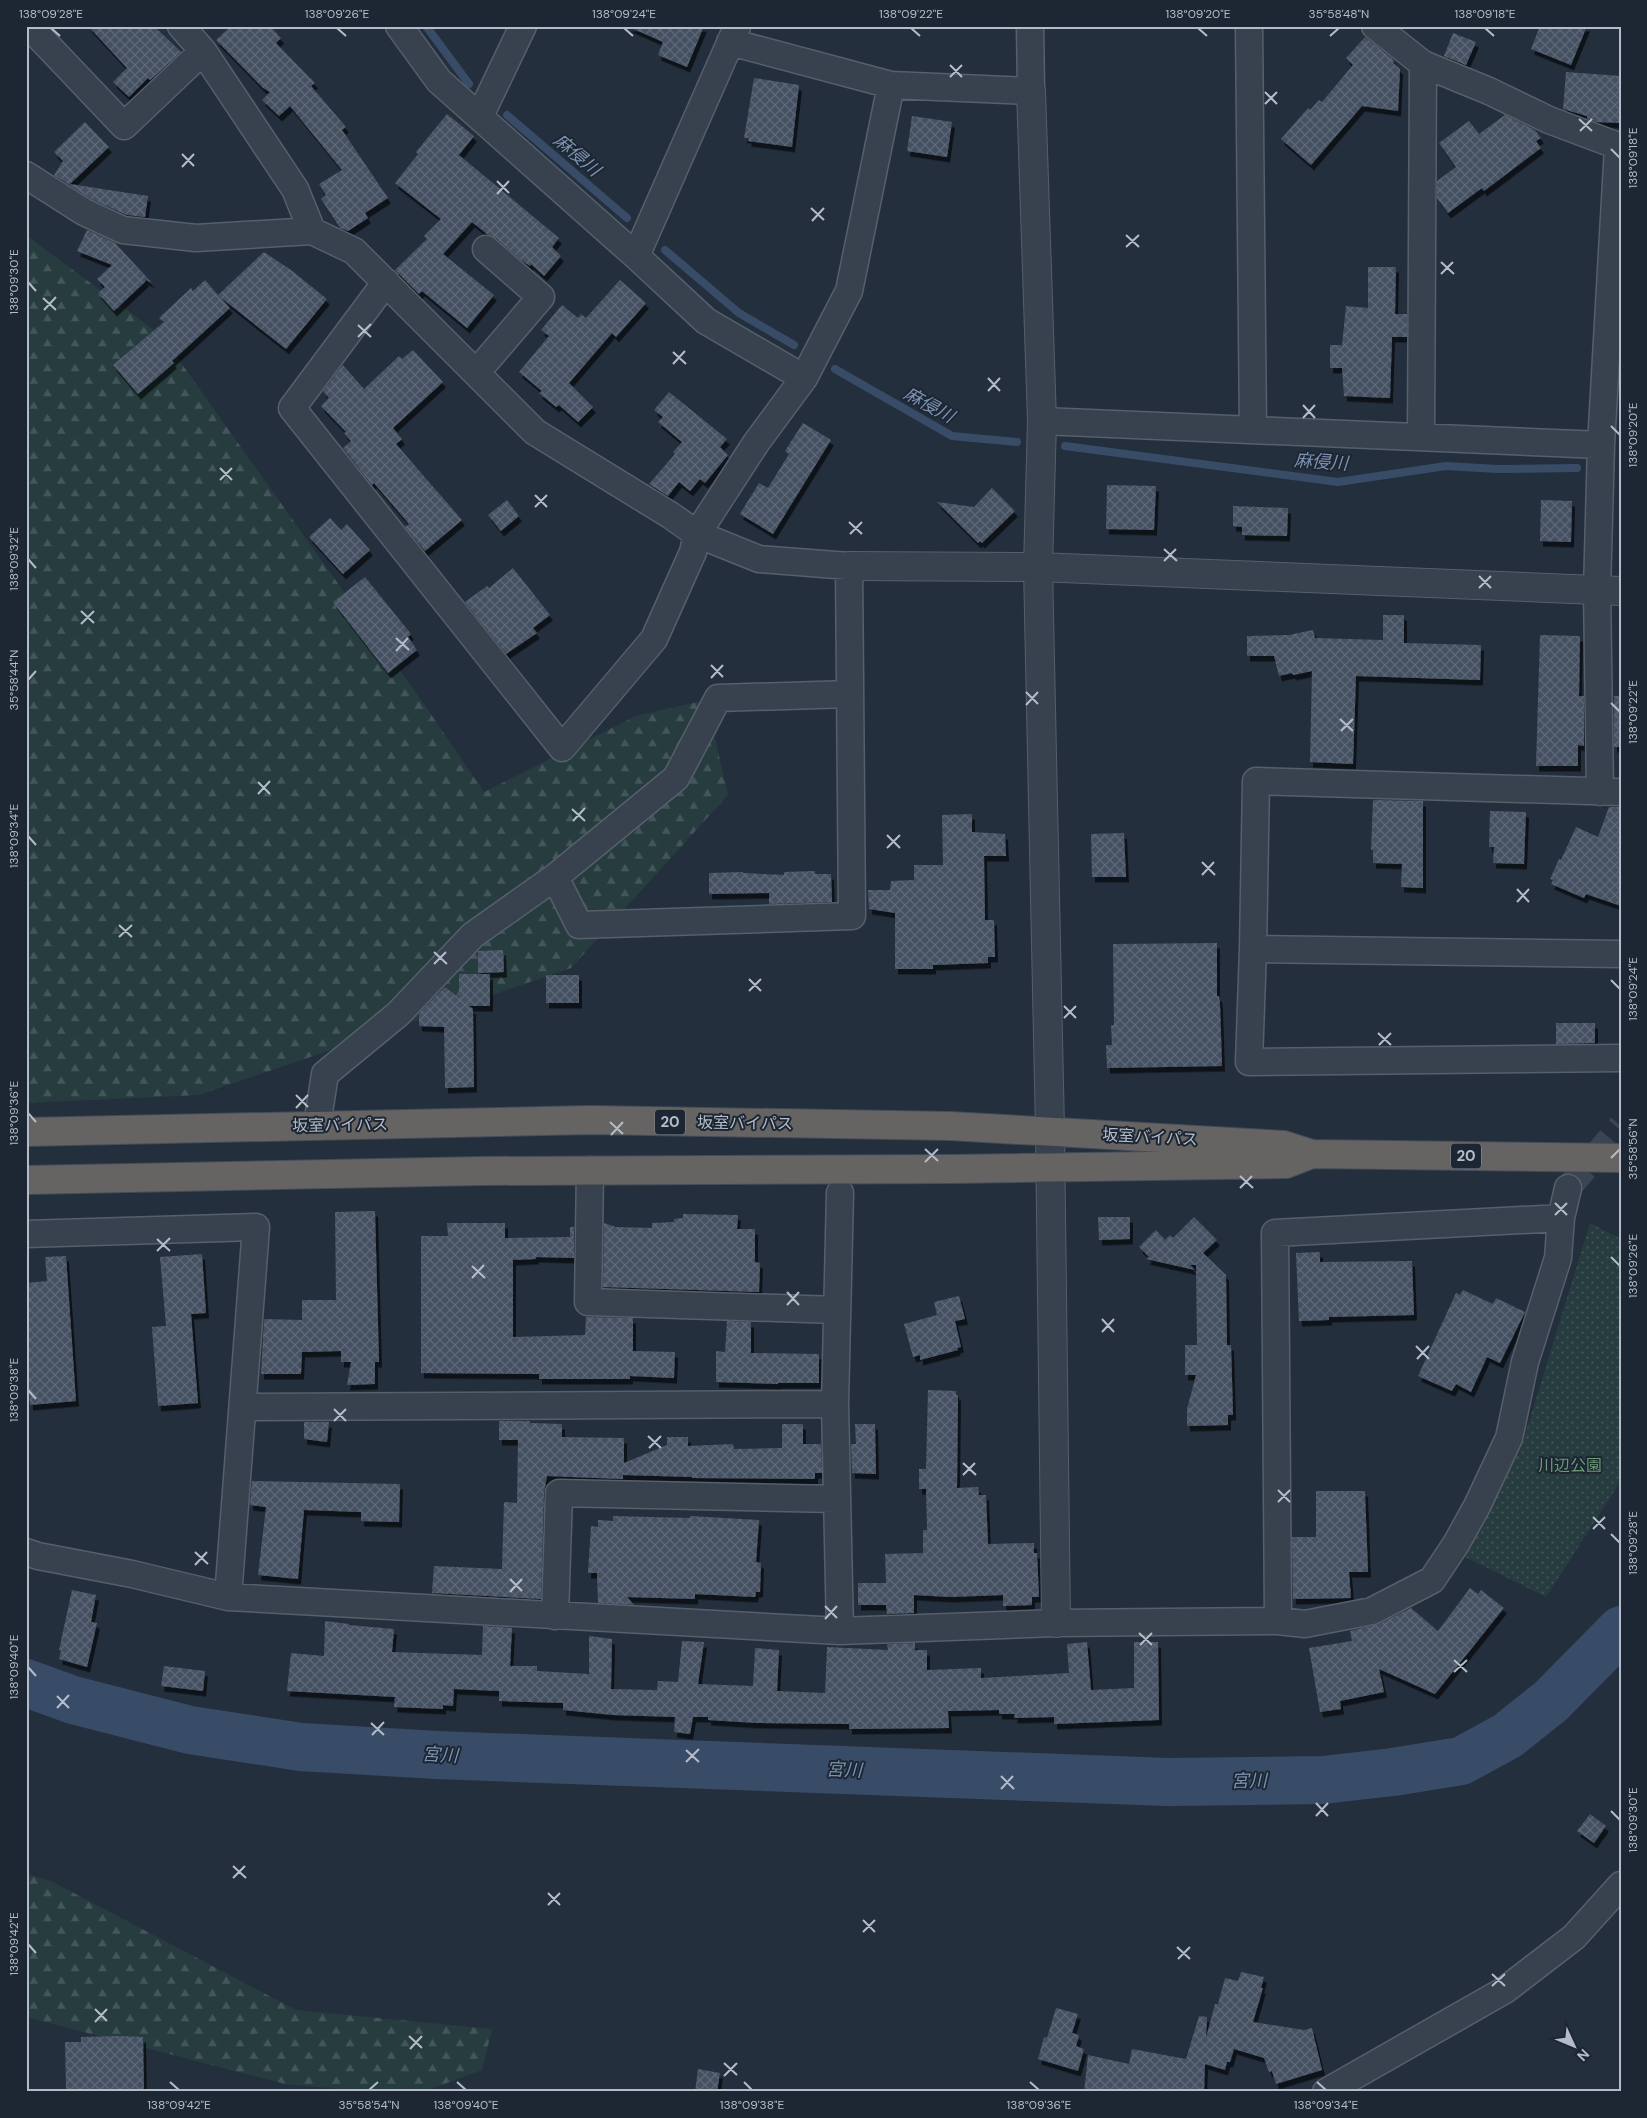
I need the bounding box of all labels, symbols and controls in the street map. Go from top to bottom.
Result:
text: 138°09'28"E [19,6,83,22]
text: 138°09'26"E [305,6,370,22]
text: 138°09'24"E [592,6,656,22]
text: 138°09'22"E [879,6,943,22]
text: 138°09'20"E [1165,6,1231,22]
text: 35°58'48"N [1309,6,1369,22]
text: 138°09'18"E [1454,6,1516,22]
text: 138°09'18"E [1625,127,1641,189]
water label: 麻侵川 [549,128,607,183]
text: 138°09'30"E [6,249,22,315]
water label: 麻侵川 [900,381,960,430]
text: 138°09'20"E [1625,402,1641,468]
water label: 麻侵川 [1293,448,1351,476]
text: 138°09'32"E [6,527,22,591]
text: 35°58'44"N [6,650,22,710]
text: 138°09'22"E [1625,680,1641,744]
text: 138°09'34"E [6,804,22,868]
text: 138°09'24"E [1625,957,1641,1021]
text: 138°09'36"E [6,1080,22,1145]
road number: 20 [655,1110,685,1134]
street label: 坂室バイパス [697,1112,793,1134]
street label: 坂室バイパス [292,1114,388,1136]
text: 35°58'56"N [1625,1118,1641,1180]
street label: 坂室バイパス [1102,1124,1198,1150]
road number: 20 [1451,1144,1481,1168]
text: 138°09'26"E [1625,1233,1641,1298]
text: 138°09'38"E [6,1358,22,1422]
park label: 川辺公園 [1538,1455,1602,1476]
text: 138°09'28"E [1625,1511,1641,1575]
text: 138°09'40"E [6,1634,22,1700]
water label: 宮川 [421,1742,461,1768]
water label: 宮川 [826,1757,864,1783]
water label: 宮川 [1231,1769,1269,1793]
text: 138°09'30"E [1625,1787,1641,1853]
text: 138°09'42"E [6,1912,22,1976]
north arrow [1550,2020,1600,2070]
text: N [1573,2045,1593,2065]
text: 138°09'42"E [147,2097,211,2113]
text: 35°58'54"N [338,2097,400,2113]
text: 138°09'40"E [433,2097,499,2113]
text: 138°09'38"E [720,2097,784,2113]
text: 138°09'36"E [1007,2097,1072,2113]
text: 138°09'34"E [1294,2097,1358,2113]

